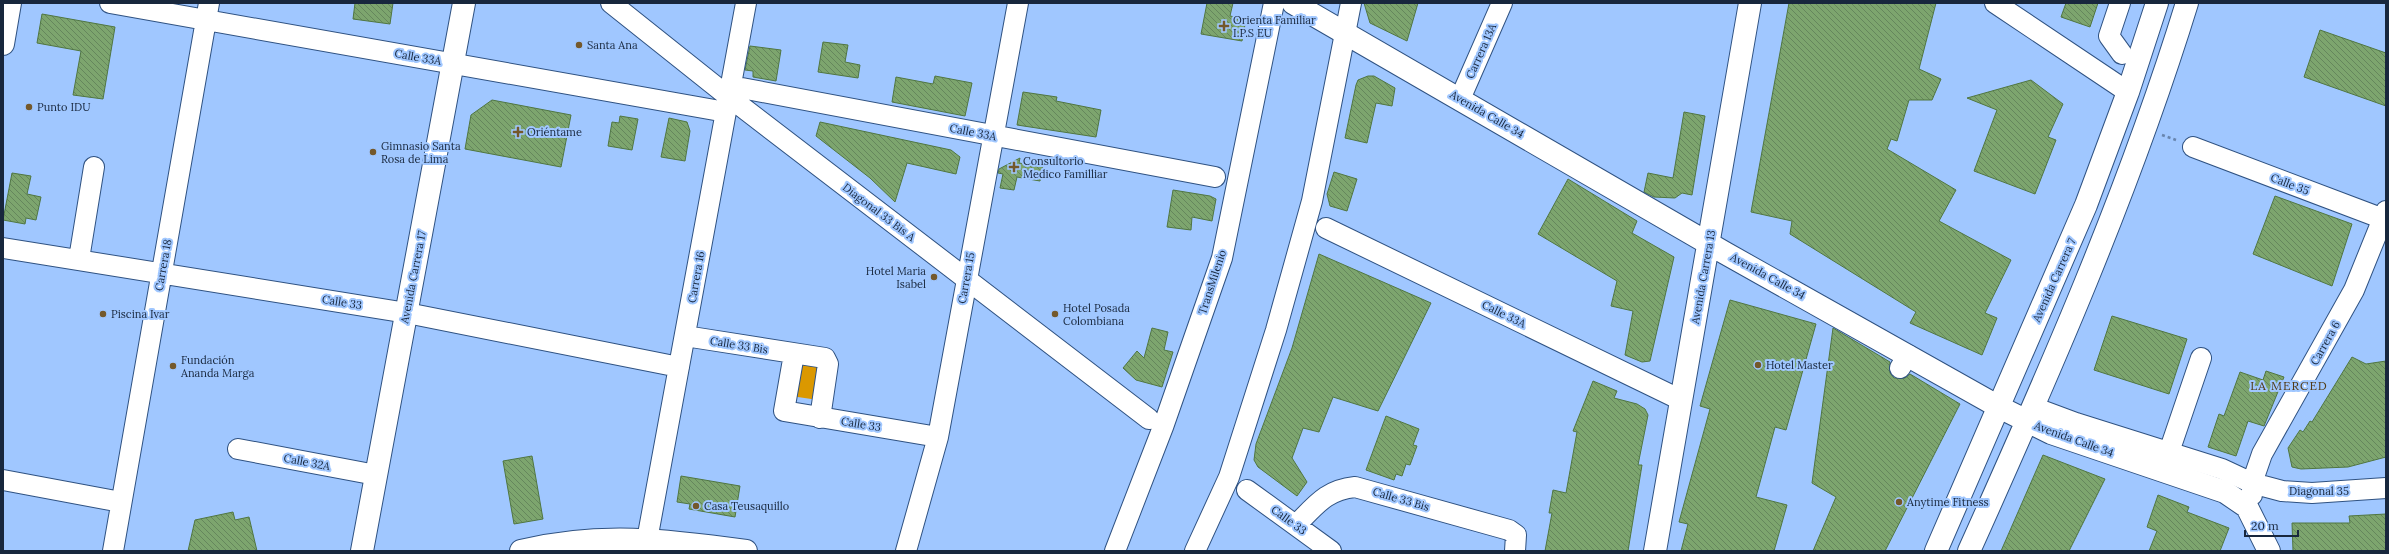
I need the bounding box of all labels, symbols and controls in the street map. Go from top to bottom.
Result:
place label: Orienta Familiar I.P.S EU [1233,13,1316,40]
marker: Orienta Familiar I.P.S EU [1218,20,1230,32]
street label: Carrera 13A [1463,20,1500,81]
place label: Santa Ana [587,38,638,52]
marker: Santa Ana [574,40,584,50]
street label: Calle 33A [393,46,444,68]
street label: Avenida Calle 34 [1447,87,1527,141]
place label: Punto IDU [37,100,91,114]
marker: Punto IDU [24,102,34,112]
street label: Calle 33A [948,121,999,144]
place label: Oriéntame [527,125,582,139]
marker: Oriéntame [512,126,524,138]
place label: Gimnasio Santa Rosa de Lima [381,139,461,166]
marker: Gimnasio Santa Rosa de Lima [368,147,378,157]
place label: Consultorio Medico Familliar [1023,154,1108,181]
marker: Consultorio Medico Familliar [1008,161,1020,173]
street label: Calle 35 [2269,170,2311,198]
street label: Diagonal 33 Bis A [840,180,919,245]
street label: Avenida Carrera 17 [397,229,429,326]
street label: Avenida Carrera 13 [1688,229,1718,326]
street label: Avenida Carrera 7 [2029,236,2079,325]
street label: Carrera 18 [152,238,174,292]
street label: TransMilenio [1195,248,1229,316]
street label: Avenida Calle 34 [1727,249,1808,302]
street label: Carrera 16 [685,250,707,304]
street label: Carrera 15 [955,251,977,305]
place label: Hotel Maria Isabel [866,264,926,291]
marker: Hotel Maria Isabel [929,272,939,282]
street label: Calle 33 [321,292,363,312]
street label: Calle 33A [1480,297,1529,331]
place label: Hotel Posada Colombiana [1063,301,1130,328]
place label: Piscina Ivar [111,307,170,321]
marker: Piscina Ivar [98,309,108,319]
marker: Hotel Posada Colombiana [1050,309,1060,319]
street label: Carrera 6 [2307,318,2343,368]
street label: Calle 33 Bis [709,334,769,356]
place label: Fundación Ananda Marga [180,353,255,380]
place label: Hotel Master [1766,358,1833,372]
marker: Hotel Master [1753,360,1763,370]
marker: Fundación Ananda Marga [168,361,178,371]
district label: LA MERCED [2250,378,2328,393]
street label: Calle 33 [840,414,882,434]
street label: Avenida Calle 34 [2032,418,2116,460]
street label: Calle 32A [283,451,333,474]
street label: Calle 33 Bis [1371,484,1431,514]
street label: Diagonal 35 [2289,484,2349,498]
place label: Anytime Fitness [1906,495,1989,509]
marker: Anytime Fitness [1894,497,1904,507]
place label: Casa Teusaquillo [704,499,789,513]
marker: Casa Teusaquillo [691,501,701,511]
street label: Calle 33 [1269,502,1309,538]
scale bar [2245,512,2298,538]
text: 20 m [2251,518,2279,533]

